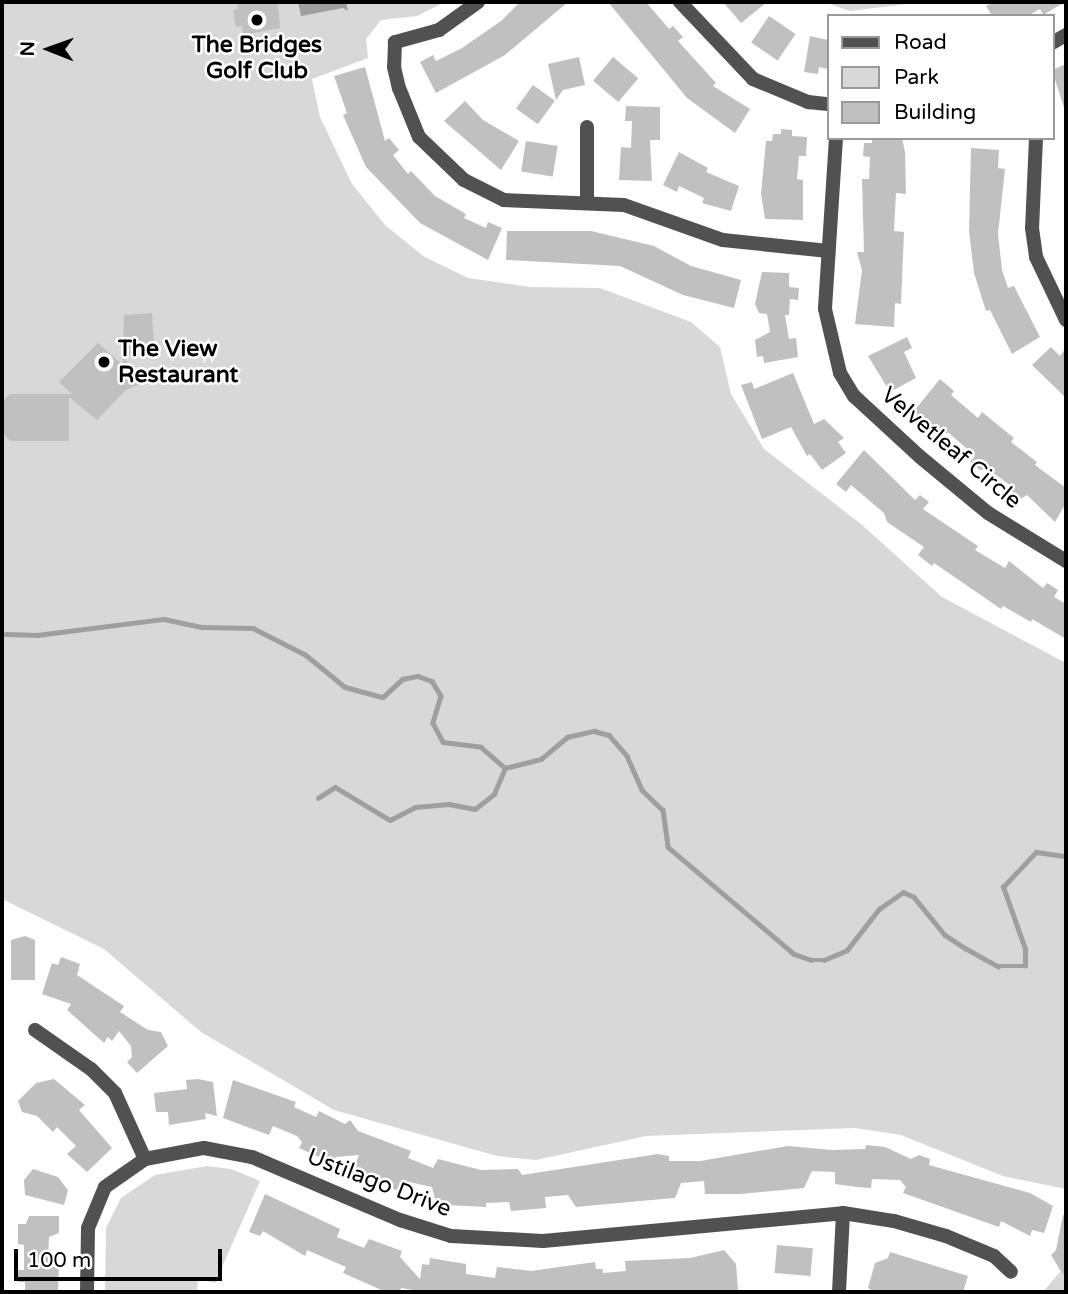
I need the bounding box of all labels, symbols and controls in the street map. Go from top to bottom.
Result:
marker: The Bridges Golf Club [249,12,265,28]
north arrow [14,14,84,84]
legend [827,14,1054,140]
text: Road [894,30,947,55]
place label: The Bridges Golf Club [192,31,322,85]
text: N [17,41,39,56]
text: Park [894,65,939,90]
text: Building [894,100,976,125]
place label: The View Restaurant [118,335,238,389]
marker: The View Restaurant [96,354,112,370]
street label: Velvetleaf Circle [875,381,1027,515]
street label: Ustilago Drive [303,1143,455,1223]
scale bar [18,1234,226,1278]
text: 100 m [27,1248,91,1273]

